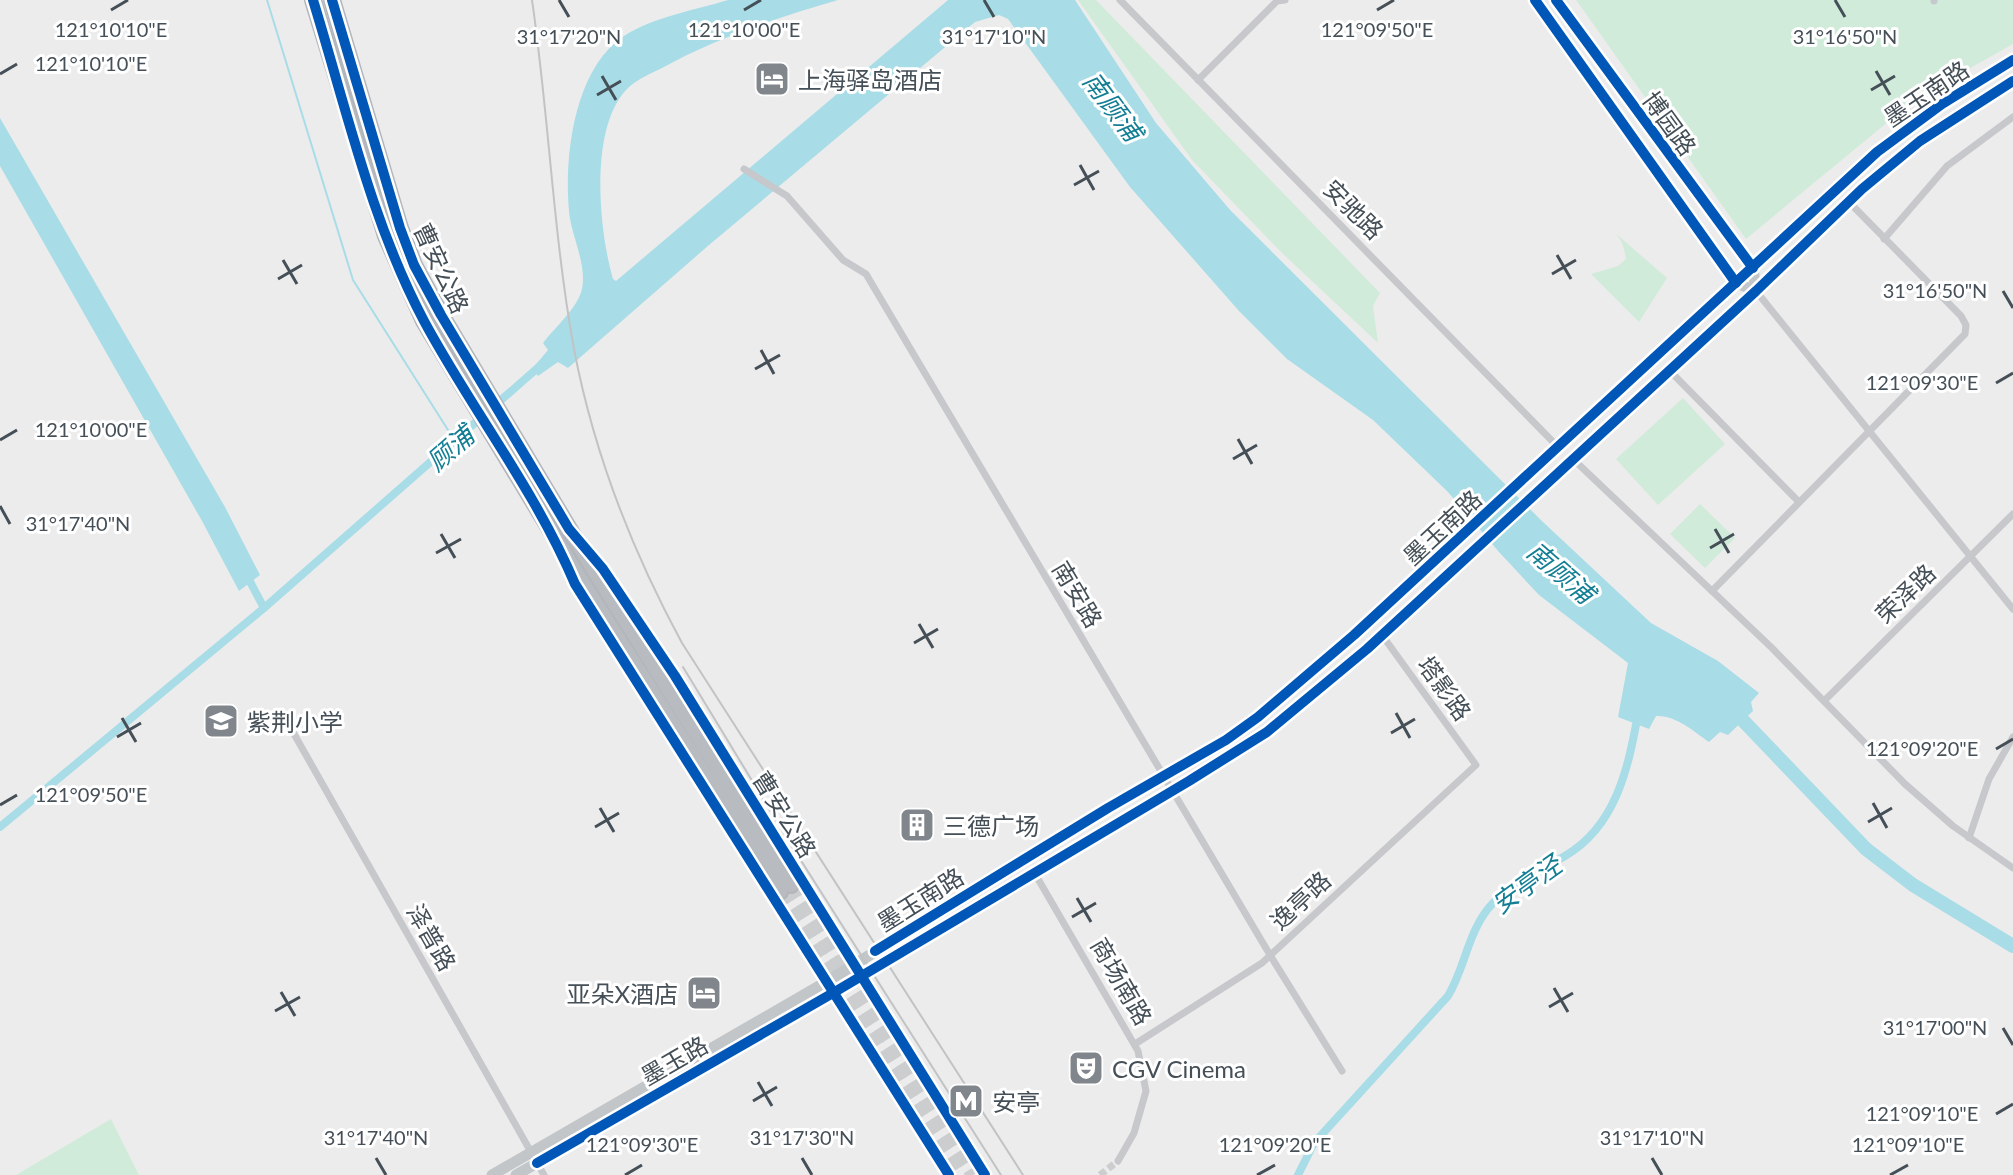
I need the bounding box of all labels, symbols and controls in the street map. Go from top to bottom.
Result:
text: 121°10'10"E [55,17,167,41]
text: 121°10'00"E [688,17,800,41]
text: 121°09'50"E [1321,17,1433,41]
text: 31°17'20"N [517,24,621,48]
text: 31°17'10"N [942,24,1046,48]
text: 31°16'50"N [1793,24,1897,48]
text: 121°10'10"E [35,51,147,75]
street label: 墨玉南路 [1878,54,1974,132]
hotel icon: 上海驿岛酒店 [753,60,791,98]
place label: 上海驿岛酒店 [798,65,942,94]
water label: 南顾浦 [1077,65,1152,150]
street label: 博园路 [1637,85,1703,161]
street label: 安驰路 [1318,173,1390,245]
street label: 曹安公路 [409,218,475,318]
text: 31°16'50"N [1883,278,1987,302]
text: 121°09'30"E [1866,370,1978,394]
water label: 顾浦 [420,416,483,477]
text: 121°10'00"E [35,417,147,441]
street label: 墨玉南路 [1397,484,1487,570]
text: 31°17'40"N [26,511,130,535]
water label: 南顾浦 [1521,534,1604,612]
street label: 南安路 [1047,556,1109,632]
street label: 荣泽路 [1869,558,1941,628]
street label: 塔影路 [1412,650,1478,726]
school or university icon: 紫荆小学 [202,702,240,740]
place label: 紫荆小学 [247,707,343,736]
text: 121°09'20"E [1866,736,1978,760]
street label: 曹安公路 [747,766,823,862]
text: 121°09'50"E [35,782,147,806]
building icon: 三德广场 [898,806,936,844]
place label: 三德广场 [943,811,1039,840]
water label: 安亭泾 [1485,846,1569,920]
street label: 墨玉南路 [872,861,968,937]
street label: 逸亭路 [1264,865,1336,935]
street label: 泽普路 [401,899,463,975]
street label: 商场南路 [1085,932,1159,1030]
hotel icon: 亚朵X酒店 [685,974,723,1012]
place label: 亚朵X酒店 [566,979,678,1008]
text: 31°17'00"N [1883,1015,1987,1039]
street label: 墨玉路 [636,1029,712,1091]
theatre icon: CGV Cinema [1067,1049,1105,1087]
place label: CGV Cinema [1112,1054,1246,1083]
metro station icon: 安亭 [947,1082,985,1120]
place label: 安亭 [992,1087,1040,1116]
text: 121°09'10"E [1866,1101,1978,1125]
text: 31°17'40"N [324,1125,428,1149]
text: 31°17'30"N [750,1125,854,1149]
text: 31°17'10"N [1600,1125,1704,1149]
text: 121°09'30"E [586,1132,698,1156]
text: 121°09'20"E [1219,1132,1331,1156]
text: 121°09'10"E [1852,1132,1964,1156]

